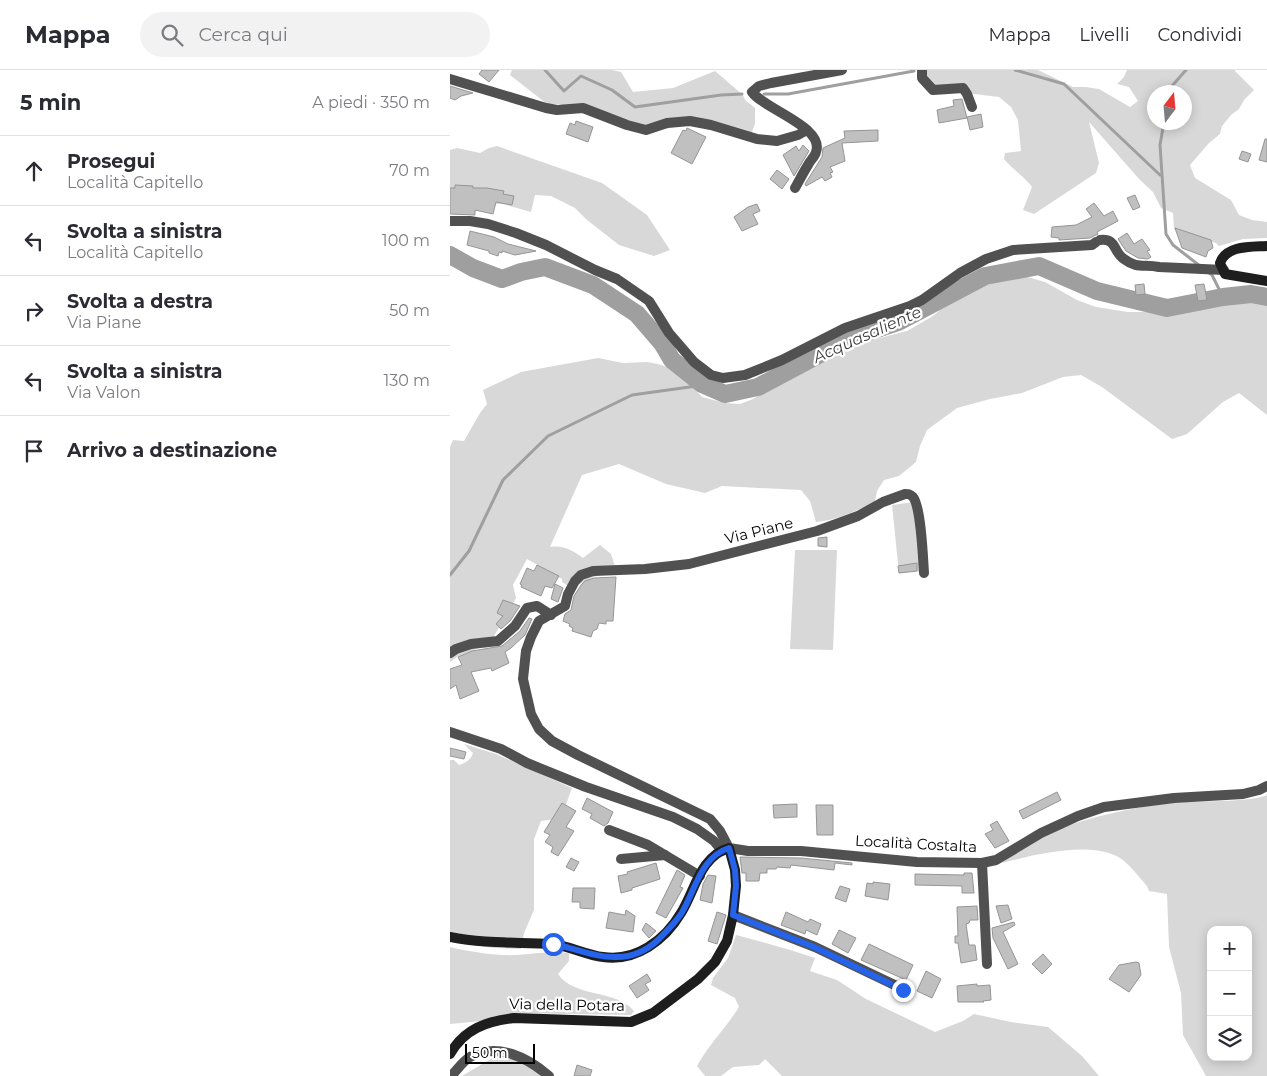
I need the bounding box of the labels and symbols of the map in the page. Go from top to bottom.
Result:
north arrow [1147,85,1192,130]
water label: Acquasaliente [809,302,924,367]
street label: Via Piane [723,513,795,548]
street label: Località Costalta [855,831,978,856]
route start [542,933,565,956]
route end [892,979,915,1002]
street label: Via della Potara [509,994,625,1015]
scale bar [465,1041,535,1064]

